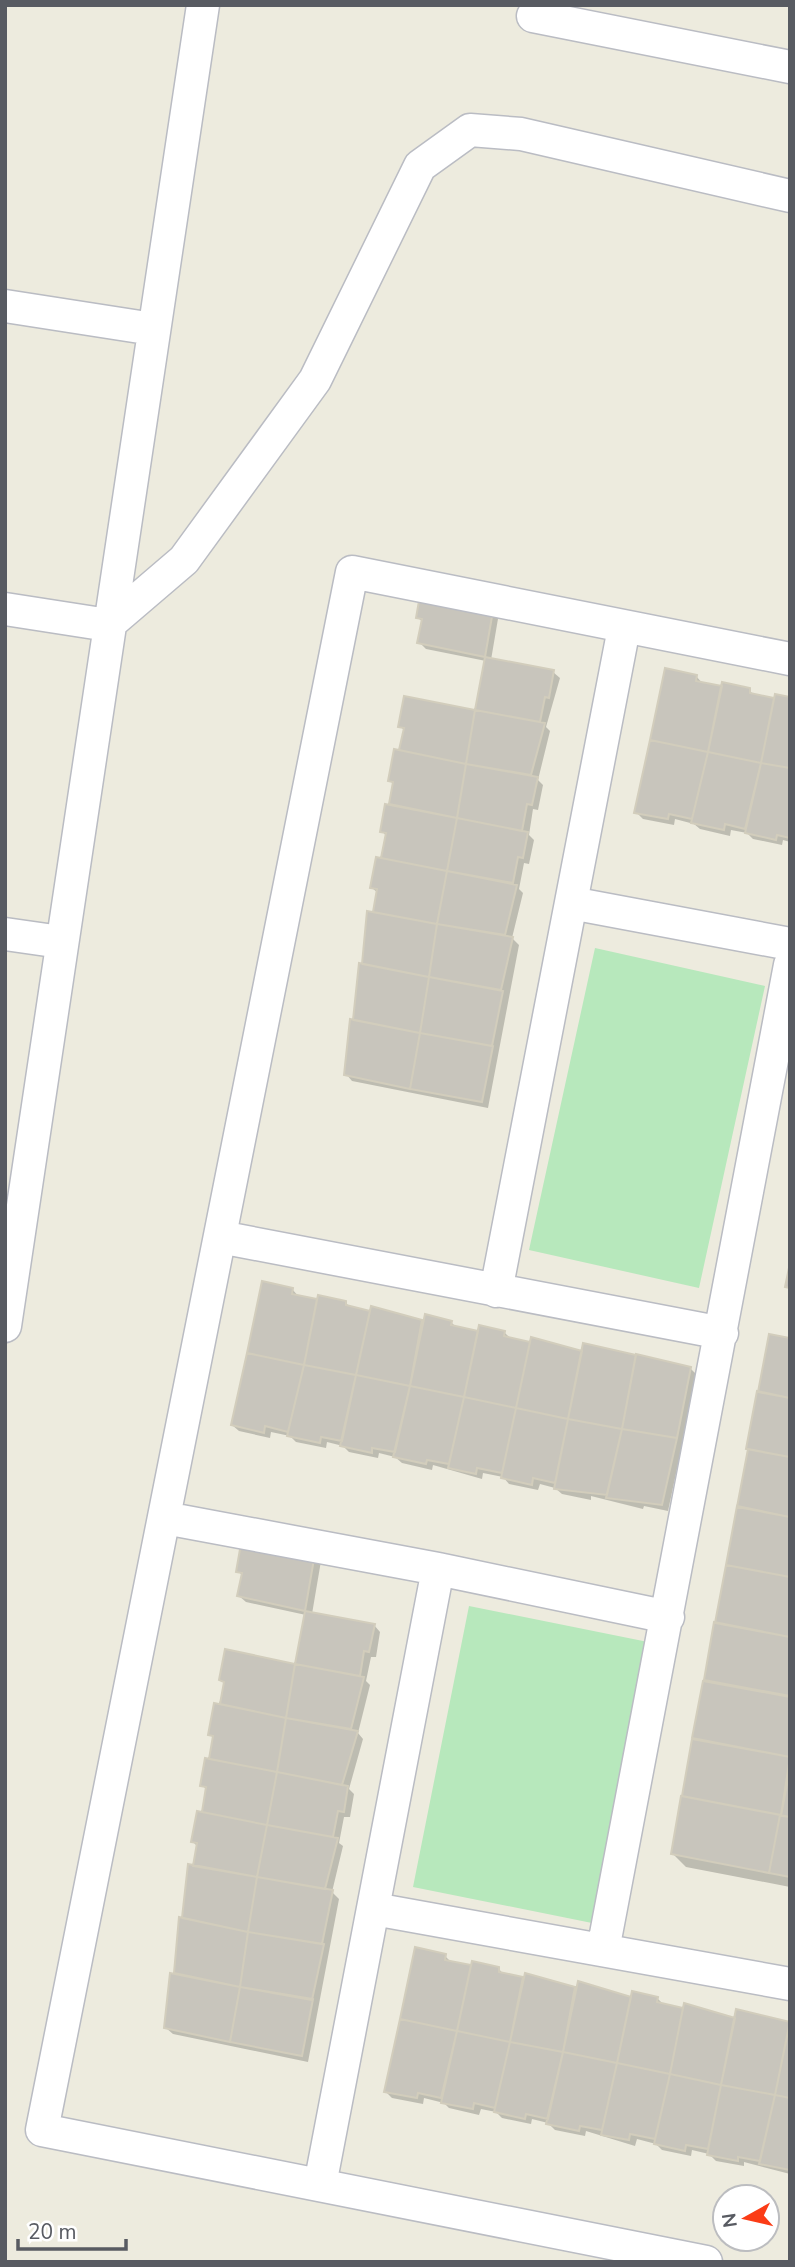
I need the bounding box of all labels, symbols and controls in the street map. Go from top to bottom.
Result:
north arrow [711,2183,781,2253]
scale bar [18,2208,126,2252]
text: N [716,2211,744,2229]
text: 20 m [28,2218,77,2246]

